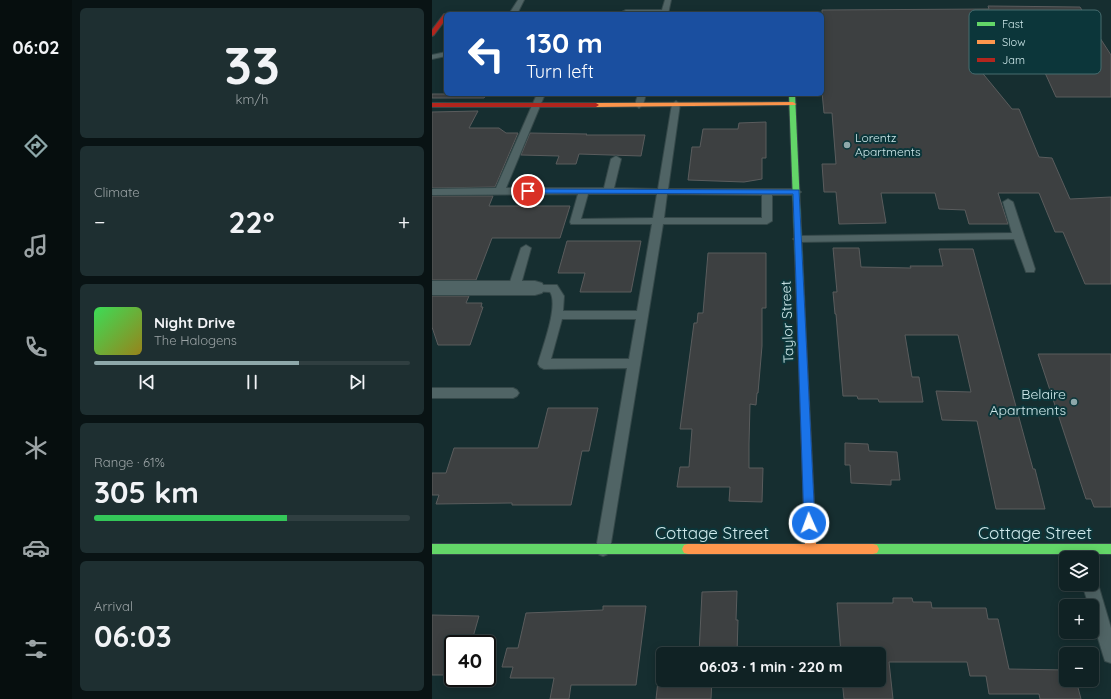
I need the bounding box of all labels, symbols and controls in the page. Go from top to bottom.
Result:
legend [969,10,1101,74]
text: Fast [1002,17,1024,31]
text: 130 m [526,25,603,60]
icon: left [460,28,512,80]
text: 33 [224,32,280,97]
text: Slow [1002,35,1026,49]
text: 06:02 [12,36,60,59]
text: Jam [1002,53,1025,67]
text: Turn left [526,60,594,83]
text: km/h [236,91,268,107]
place label: Lorentz Apartments [855,130,921,159]
icon: directions [22,132,50,160]
marker: Lorentz Apartments [842,140,852,150]
pin [511,174,545,208]
icon: arrive [517,180,539,202]
text: Climate [94,184,140,200]
text: 22° [229,203,274,241]
text: − [94,208,105,236]
text: + [398,208,410,236]
icon: music [22,232,50,260]
street label: Taylor Street [777,280,797,364]
text: Night Drive [154,313,235,332]
text: The Halogens [154,332,237,348]
icon: phone [22,333,50,361]
icon: previous [136,371,158,393]
icon: pause [241,371,263,393]
icon: next [346,371,368,393]
place label: Belaire Apartments [989,385,1066,419]
marker: Belaire Apartments [1069,397,1079,407]
icon: climate [22,434,50,462]
text: Range · 61% [94,454,165,470]
text: 305 km [94,473,199,511]
position arrow [788,502,830,544]
street label: Cottage Street [655,522,769,543]
street label: Cottage Street [978,522,1092,543]
icon: car [22,534,50,562]
map controls [1059,551,1099,687]
button: layers [1059,551,1099,591]
text: Arrival [94,598,133,614]
button: + [1059,599,1099,639]
text: 06:03 [94,617,172,655]
icon: filters [22,635,50,663]
speed limit sign: 40 [444,635,496,687]
button: − [1059,647,1099,687]
text: 06:03 · 1 min · 220 m [700,657,842,676]

